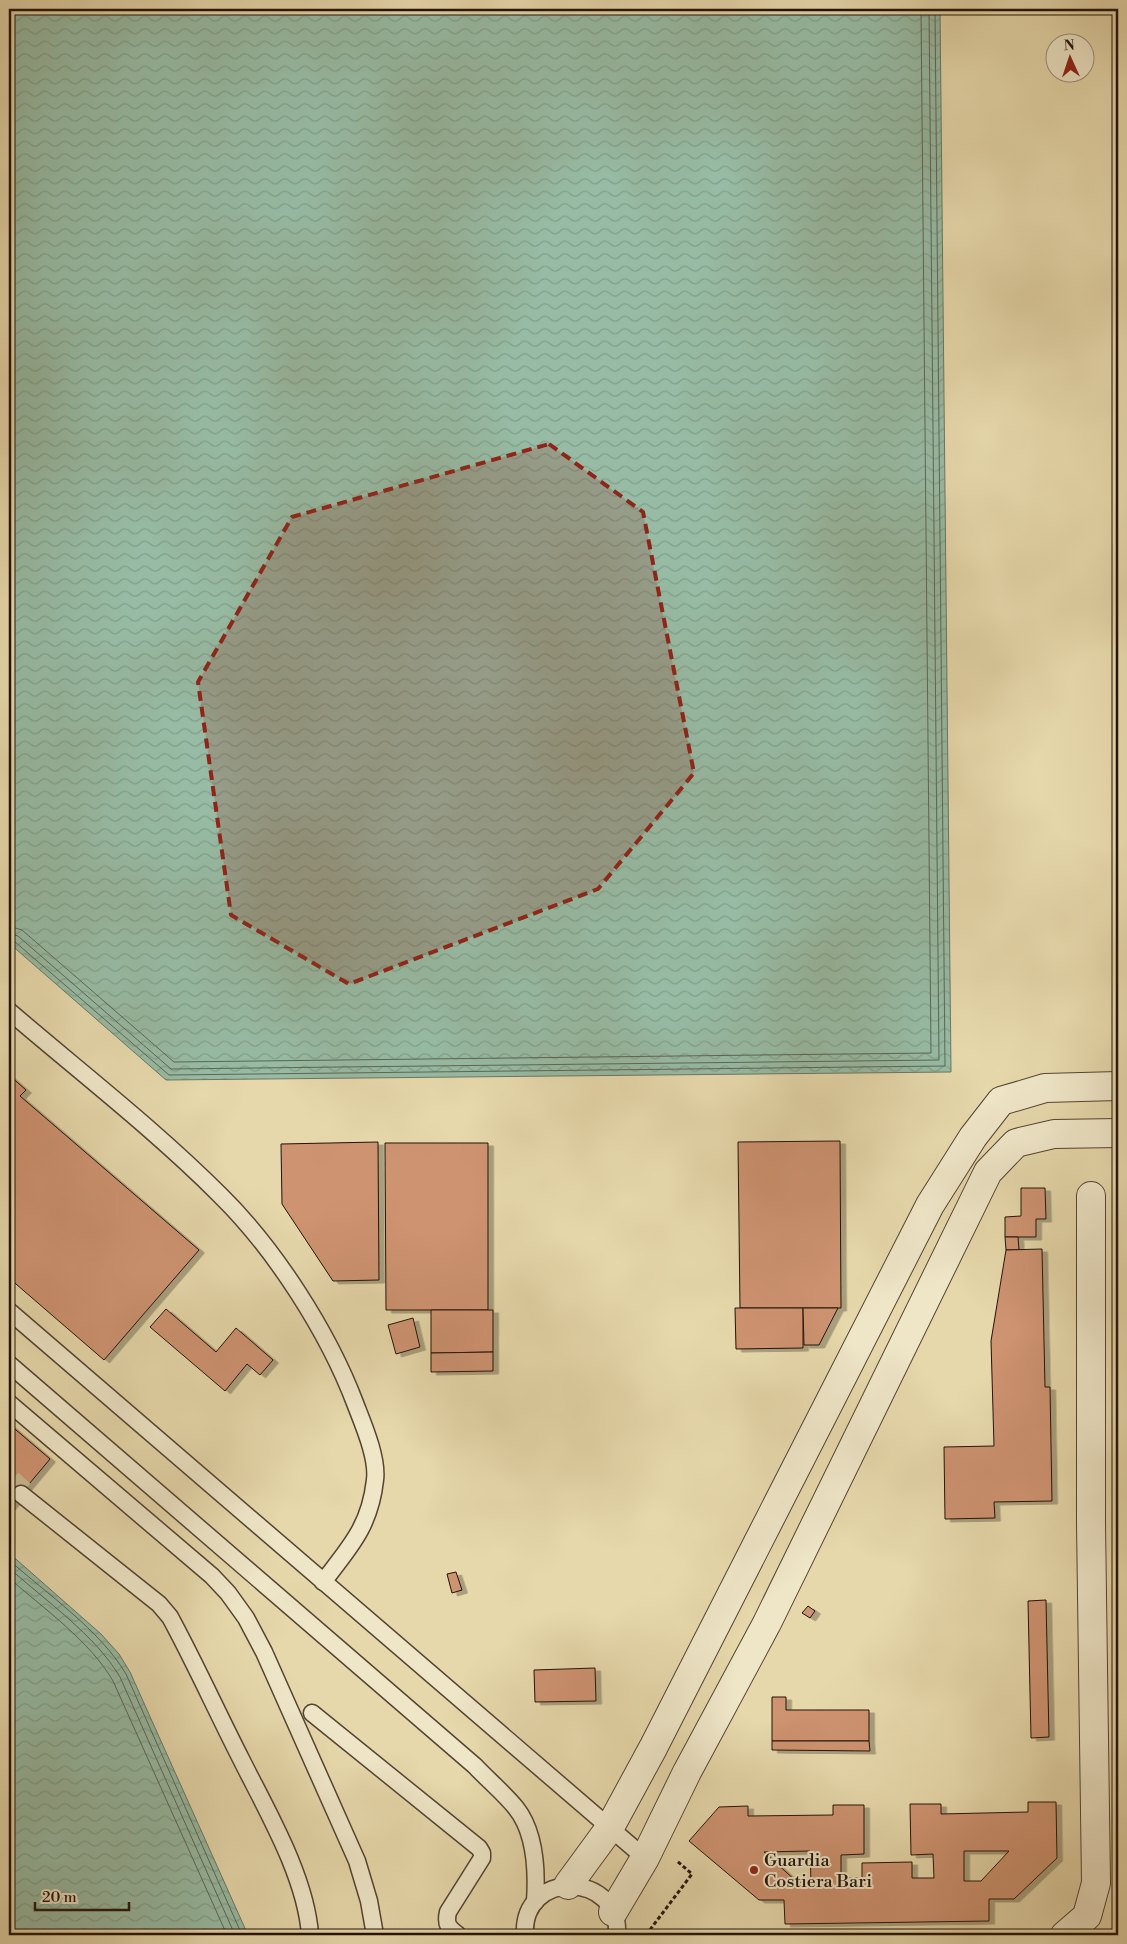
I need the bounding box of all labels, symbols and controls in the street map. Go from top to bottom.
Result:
north arrow [1044,32,1094,82]
text: N [1063,37,1075,55]
place label: Guardia Costiera Bari [764,1849,872,1893]
marker: Guardia Costiera Bari [748,1864,760,1876]
scale bar [35,1879,129,1911]
text: 20 m [42,1888,77,1907]

